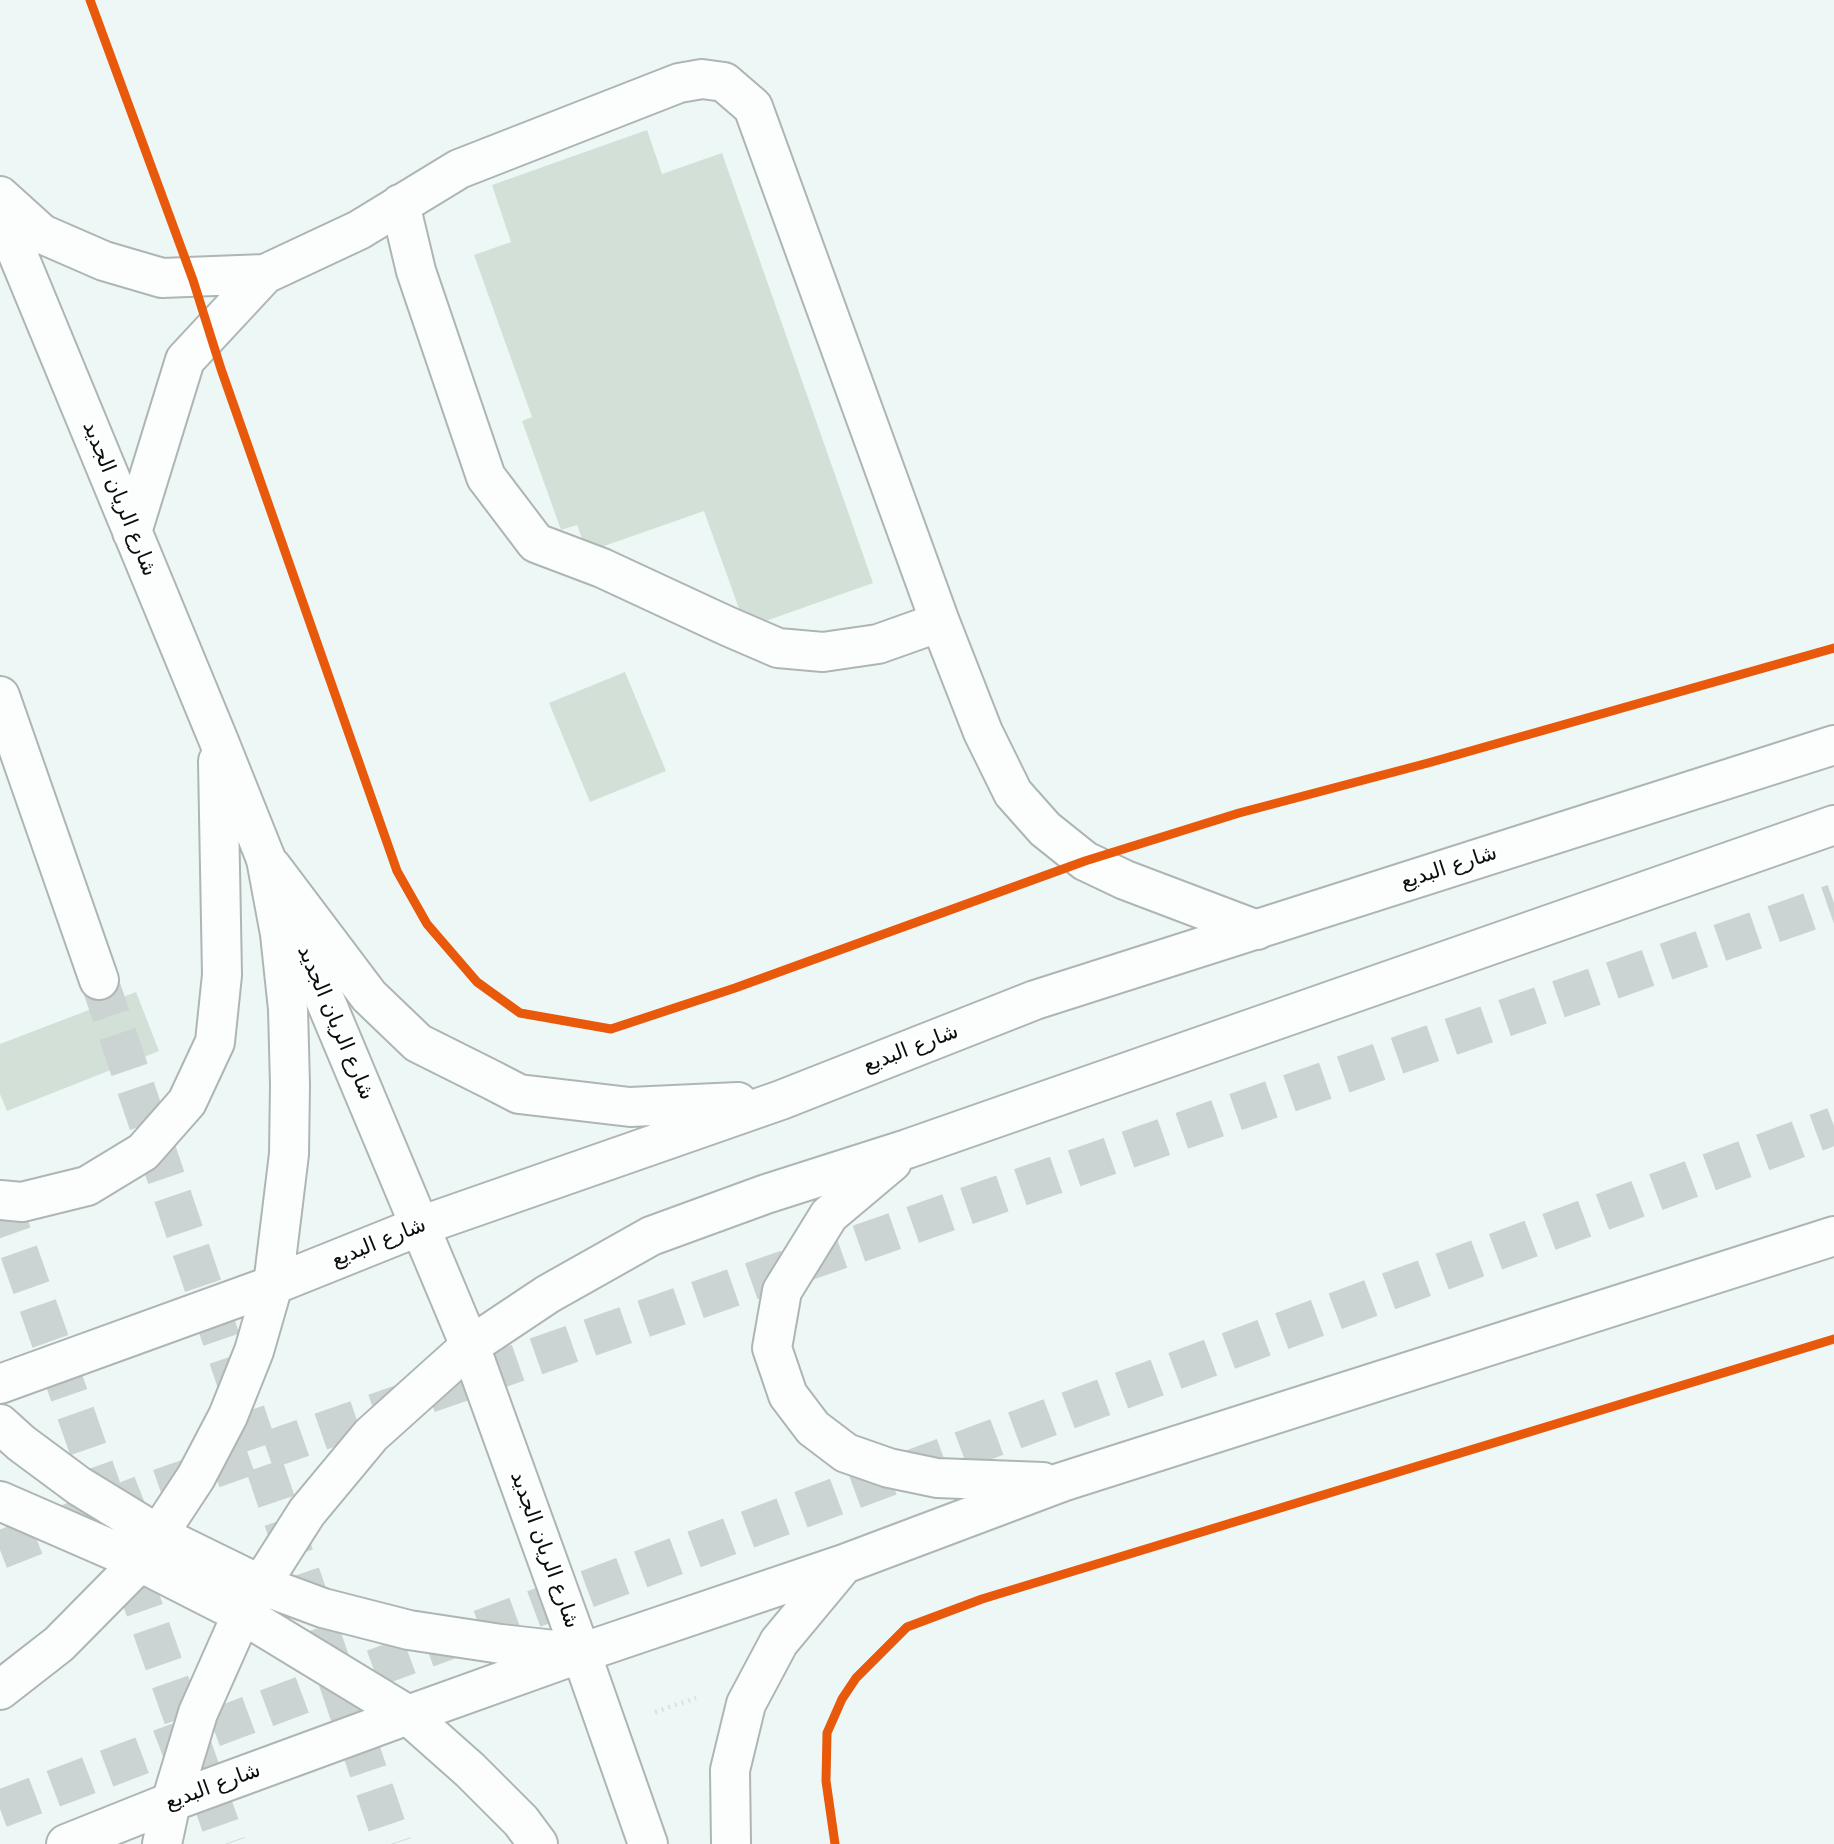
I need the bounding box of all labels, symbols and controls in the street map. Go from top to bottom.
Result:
street label: شارع الريان الجديد [76,418,162,580]
street label: شارع البديع [1398,841,1500,895]
street label: شارع الريان الجديد [291,942,379,1104]
street label: شارع البديع [860,1019,962,1079]
street label: شارع البديع [328,1213,430,1273]
street label: شارع الريان الجديد [504,1468,584,1632]
street label: شارع البديع [162,1758,264,1816]

